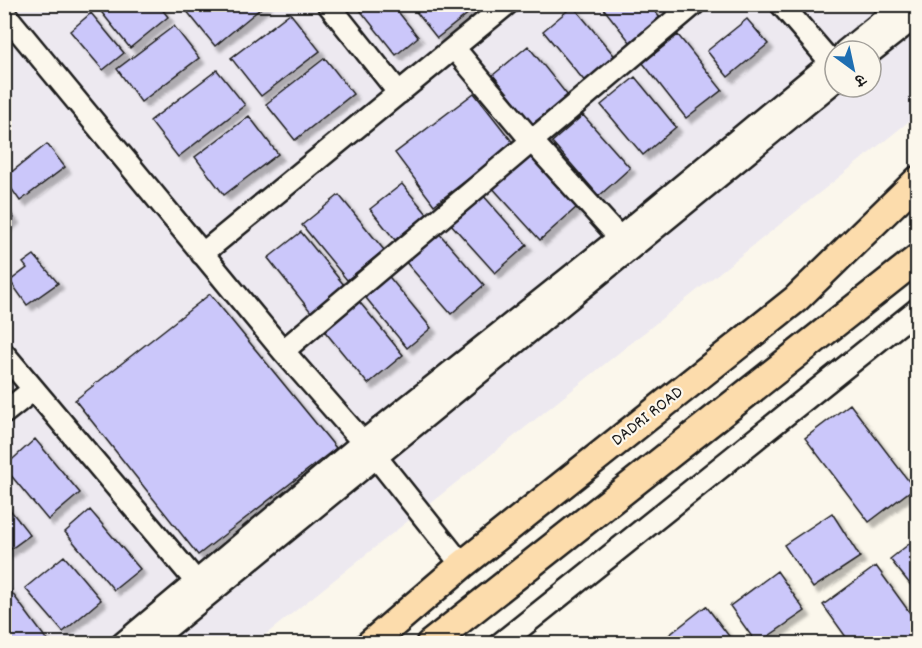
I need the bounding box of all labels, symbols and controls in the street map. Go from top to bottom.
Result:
north arrow [823,39,883,99]
text: उ [849,67,871,92]
street label: DADRI ROAD [607,381,689,453]

